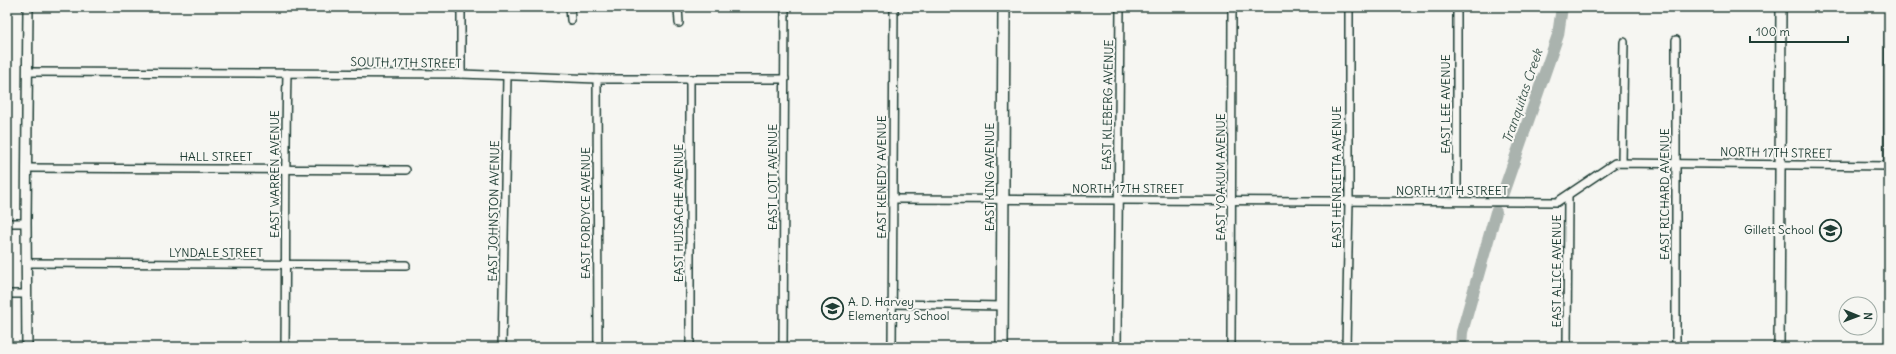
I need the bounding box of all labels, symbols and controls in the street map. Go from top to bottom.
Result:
scale bar [1750,18,1848,44]
text: 100 m [1756,24,1790,39]
street label: EAST KLEBERG AVENUE [1099,39,1116,171]
water label: Tranquitas Creek [1498,46,1547,146]
street label: SOUTH 17TH STREET [350,54,462,71]
street label: EAST LEE AVENUE [1438,54,1453,154]
street label: EAST HENRIETTA AVENUE [1329,106,1344,248]
street label: EAST WARREN AVENUE [267,110,282,238]
street label: EAST YOAKUM AVENUE [1213,113,1228,241]
street label: EAST KENEDY AVENUE [874,115,889,239]
street label: EAST KING AVENUE [982,123,997,231]
street label: EAST LOTT AVENUE [765,124,780,230]
street label: EAST RICHARD AVENUE [1657,128,1672,260]
street label: EAST JOHNSTON AVENUE [485,140,502,282]
street label: EAST HUISACHE AVENUE [671,144,686,282]
street label: NORTH 17TH STREET [1720,144,1832,161]
street label: EAST FORDYCE AVENUE [578,147,593,279]
street label: HALL STREET [179,149,253,164]
street label: NORTH 17TH STREET [1072,181,1184,196]
street label: NORTH 17TH STREET [1396,183,1508,198]
street label: EAST ALICE AVENUE [1549,215,1564,327]
school or university icon: Gillett School [1817,217,1843,243]
place label: Gillett School [1744,222,1814,237]
street label: LYNDALE STREET [169,245,263,260]
place label: A. D. Harvey Elementary School [848,294,949,323]
school or university icon: A. D. Harvey Elementary School [820,296,846,322]
north arrow [1838,296,1878,336]
text: N [1861,312,1875,320]

